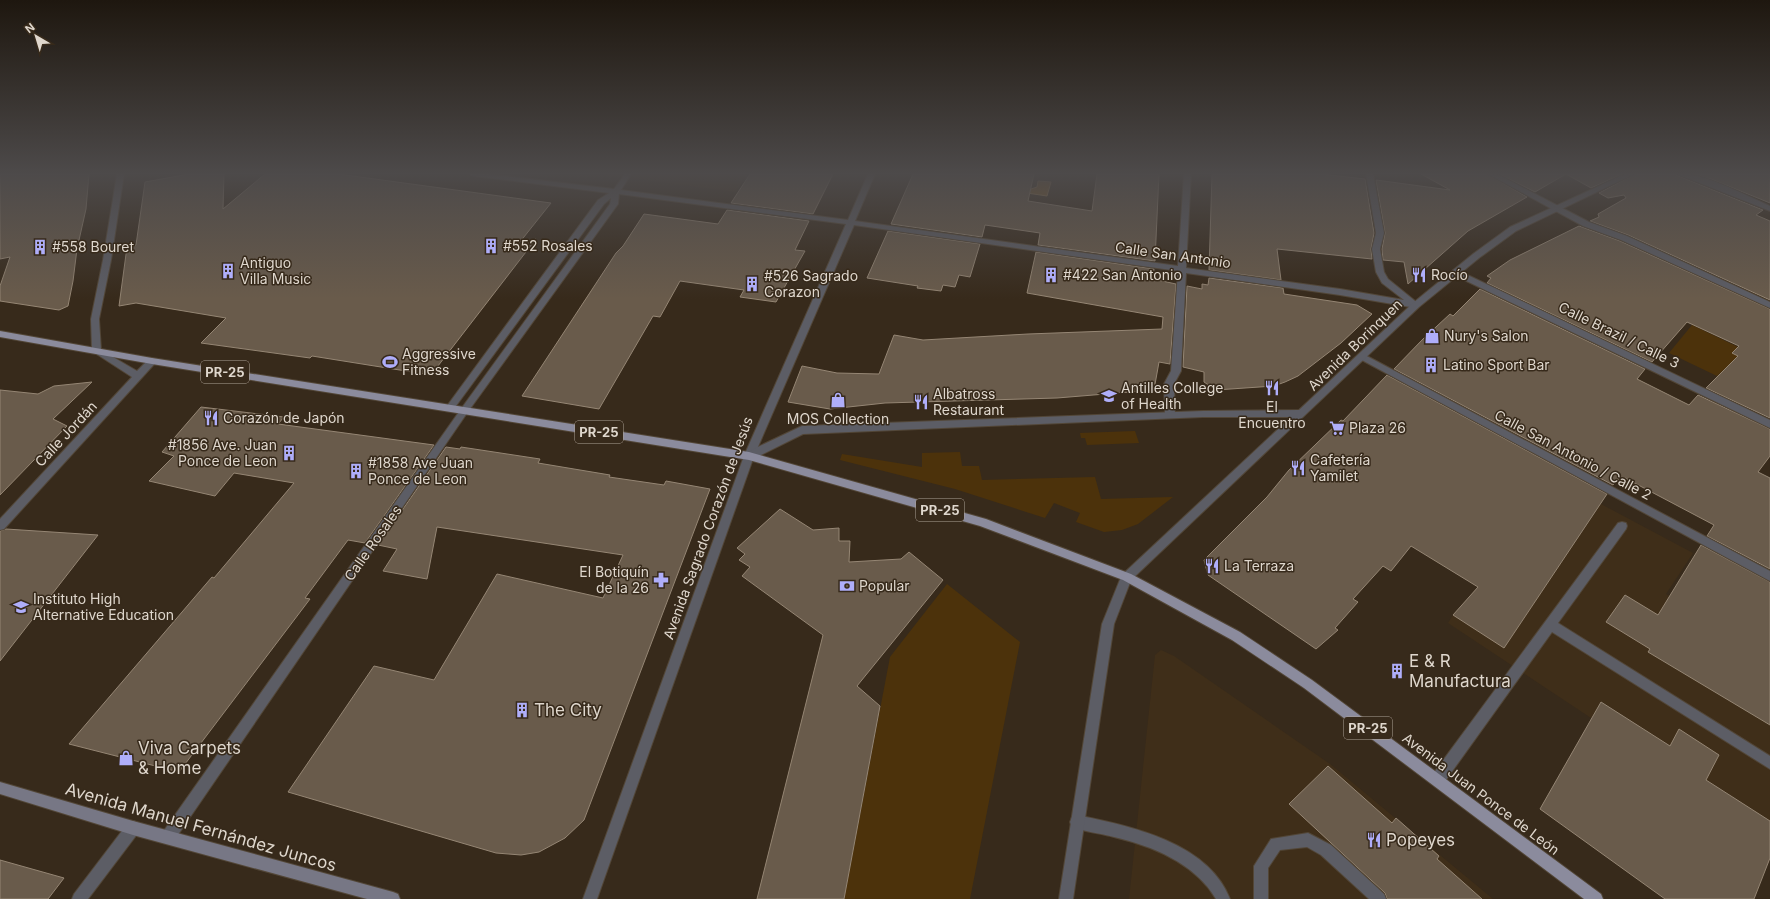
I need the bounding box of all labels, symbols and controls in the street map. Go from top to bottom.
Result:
north arrow [16,16,56,56]
text: N [22,20,37,36]
building icon: #552 Rosales [482,237,500,255]
place label: #552 Rosales [503,237,593,254]
building icon: #558 Bouret [31,238,49,256]
place label: #558 Bouret [52,238,135,255]
street label: Calle San Antonio [1114,238,1232,271]
place label: Antiguo Villa Music [240,254,311,287]
building icon: Antiguo Villa Music [219,262,237,280]
building icon: #422 San Antonio [1042,266,1060,284]
place label: #422 San Antonio [1063,266,1182,283]
restaurant icon: Rocío [1410,266,1428,284]
place label: Rocío [1431,266,1468,283]
place label: #526 Sagrado Corazon [764,267,858,300]
building icon: #526 Sagrado Corazon [743,275,761,293]
street label: Avenida Borinquen [1304,295,1405,394]
street label: Calle Brazil / Calle 3 [1556,298,1682,371]
shop icon: Nury's Salon [1423,327,1441,345]
place label: Nury's Salon [1444,327,1529,344]
place label: Aggressive Fitness [402,345,476,378]
sports icon: Aggressive Fitness [381,353,399,371]
building icon: Latino Sport Bar [1422,356,1440,374]
place label: Latino Sport Bar [1443,356,1550,373]
road number: PR-25 [201,361,249,383]
place label: Antilles College of Health [1121,379,1223,412]
restaurant icon: El Encuentro [1263,379,1281,397]
place label: Albatross Restaurant [933,385,1005,418]
school or university icon: Antilles College of Health [1100,387,1118,405]
shop icon: MOS Collection [829,391,847,409]
restaurant icon: Albatross Restaurant [912,393,930,411]
street label: Calle Jordán [31,397,100,470]
place label: El Encuentro [1238,398,1306,431]
street label: Calle San Antonio / Calle 2 [1492,406,1655,503]
restaurant icon: Corazón de Japón [202,409,220,427]
place label: Corazón de Japón [223,409,345,426]
place label: MOS Collection [787,410,889,427]
street label: Avenida Sagrado Corazón de Jesús [659,414,756,641]
supermarket icon: Plaza 26 [1328,419,1346,437]
place label: Plaza 26 [1349,419,1406,436]
road number: PR-25 [575,421,623,443]
place label: #1856 Ave. Juan Ponce de Leon [168,436,277,469]
building icon: #1856 Ave. Juan Ponce de Leon [280,444,298,462]
place label: Cafetería Yamilet [1310,451,1370,484]
place label: #1858 Ave Juan Ponce de Leon [368,454,473,487]
restaurant icon: Cafetería Yamilet [1289,459,1307,477]
building icon: #1858 Ave Juan Ponce de Leon [347,462,365,480]
road number: PR-25 [916,499,964,521]
street label: Calle Rosales [340,502,405,584]
restaurant icon: La Terraza [1203,557,1221,575]
place label: La Terraza [1224,557,1294,574]
place label: El Botiquín de la 26 [579,563,649,596]
pharmacy icon: El Botiquín de la 26 [652,571,670,589]
bank icon: Popular [838,577,856,595]
place label: Popular [859,577,910,594]
place label: Instituto High Alternative Education [33,590,174,623]
school or university icon: Instituto High Alternative Education [12,598,30,616]
place label: E & R Manufactura [1409,651,1511,691]
building icon: E & R Manufactura [1388,662,1406,680]
place label: The City [534,700,602,720]
building icon: The City [513,701,531,719]
road number: PR-25 [1344,717,1392,739]
street label: Avenida Juan Ponce de León [1400,729,1563,858]
place label: Viva Carpets & Home [138,738,241,778]
shop icon: Viva Carpets & Home [117,749,135,767]
street label: Avenida Manuel Fernández Juncos [63,779,339,875]
place label: Popeyes [1386,830,1455,850]
restaurant icon: Popeyes [1365,831,1383,849]

